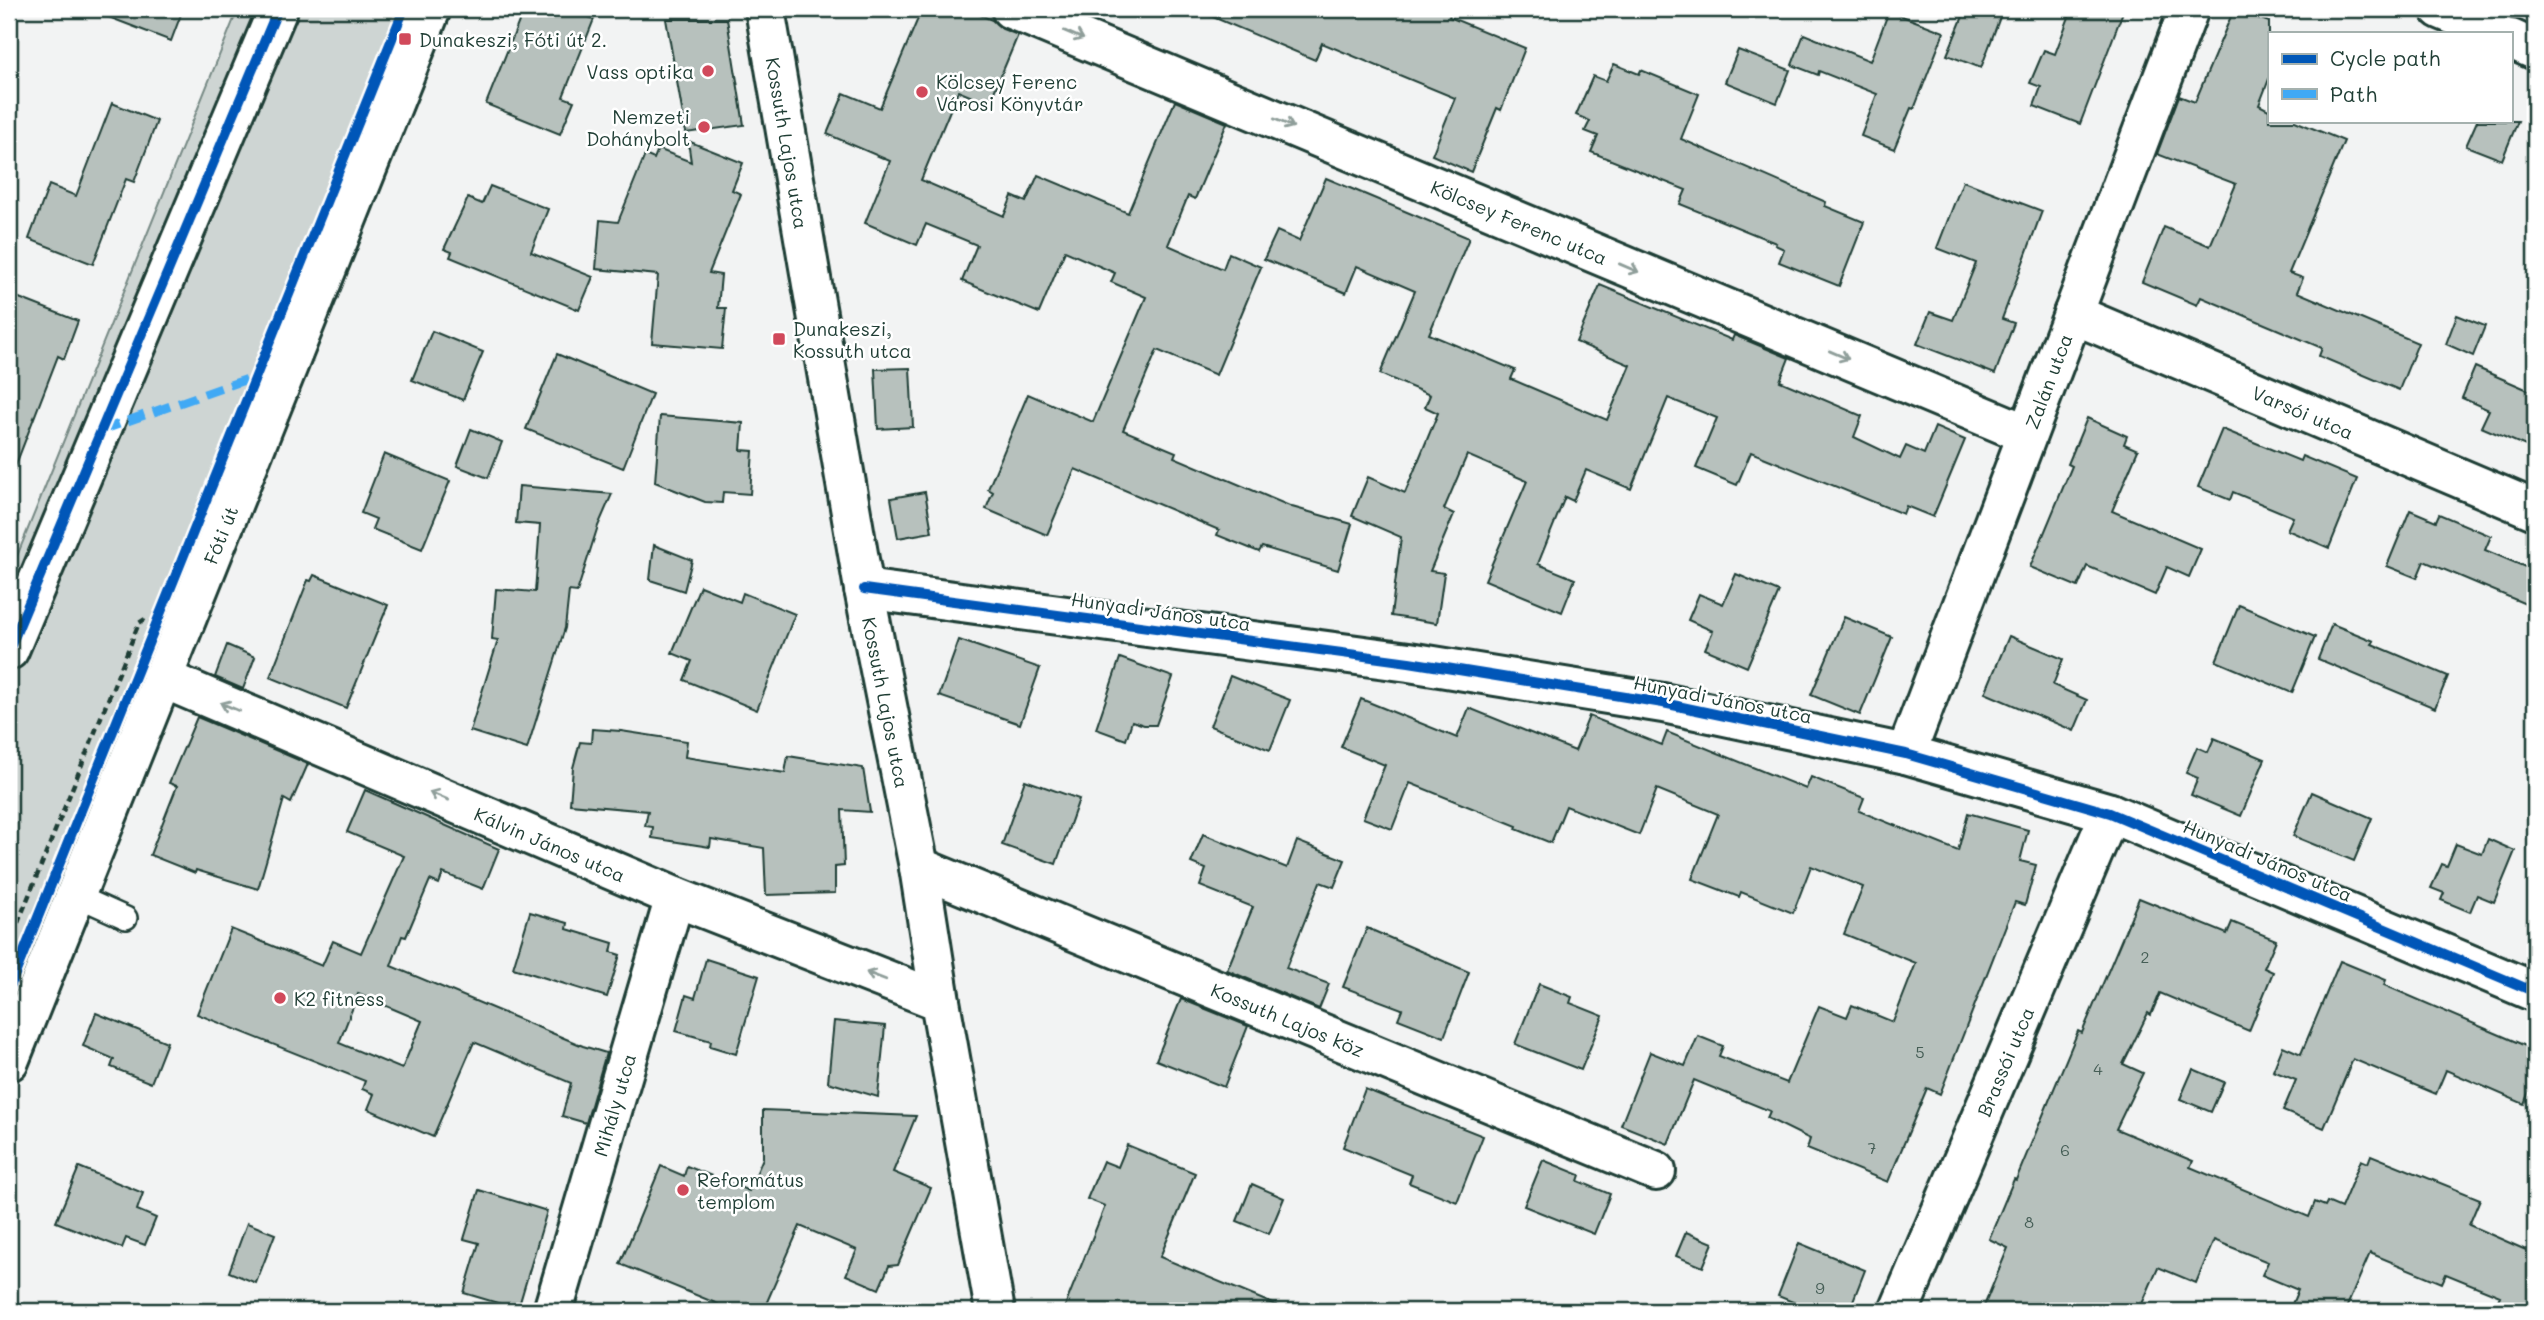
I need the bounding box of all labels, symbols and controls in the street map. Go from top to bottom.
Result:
place label: Dunakeszi, Fóti út 2. [419,27,607,52]
one-way arrow [1062,29,1084,42]
marker: Dunakeszi, Fóti út 2. [397,31,413,47]
legend [2268,32,2512,122]
text: Cycle path [2330,44,2440,71]
street label: Kossuth Lajos utca [761,55,815,231]
place label: Vass optika [586,59,694,84]
marker: Vass optika [700,63,716,79]
place label: Kölcsey Ferenc Városi Könyvtár [936,69,1084,116]
text: Path [2330,80,2377,107]
marker: Kölcsey Ferenc Városi Könyvtár [914,84,930,100]
place label: Nemzeti Dohánybolt [586,104,690,151]
one-way arrow [1272,117,1294,130]
marker: Nemzeti Dohánybolt [696,119,712,135]
street label: Kölcsey Ferenc utca [1427,174,1611,270]
one-way arrow [1618,262,1639,275]
place label: Dunakeszi, Kossuth utca [793,316,912,363]
street label: Zalán utca [2018,330,2077,432]
marker: Dunakeszi, Kossuth utca [771,331,787,347]
one-way arrow [1828,350,1849,363]
street label: Varsói utca [2249,379,2358,444]
street label: Fóti út [197,502,243,568]
street label: Hunyadi János utca [1069,586,1253,636]
street label: Kossuth Lajos utca [857,615,916,790]
street label: Hunyadi János utca [1632,669,1814,729]
one-way arrow [220,700,241,713]
one-way arrow [429,789,450,802]
street label: Kálvin János utca [471,800,629,887]
street label: Hunyadi János utca [2180,813,2356,907]
house number: 2 [2141,946,2149,967]
one-way arrow [866,968,888,981]
street label: Kossuth Lajos köz [1207,976,1368,1062]
place label: K2 fitness [294,986,385,1011]
marker: K2 fitness [272,990,288,1006]
street label: Brassói utca [1970,1003,2039,1120]
house number: 5 [1915,1041,1925,1062]
street label: Mihály utca [587,1050,641,1159]
house number: 4 [2093,1058,2103,1079]
house number: 7 [1868,1137,1877,1158]
house number: 6 [2060,1139,2070,1160]
place label: Református templom [697,1167,804,1214]
marker: Református templom [675,1182,691,1198]
house number: 8 [2024,1211,2034,1232]
house number: 9 [1815,1277,1825,1298]

